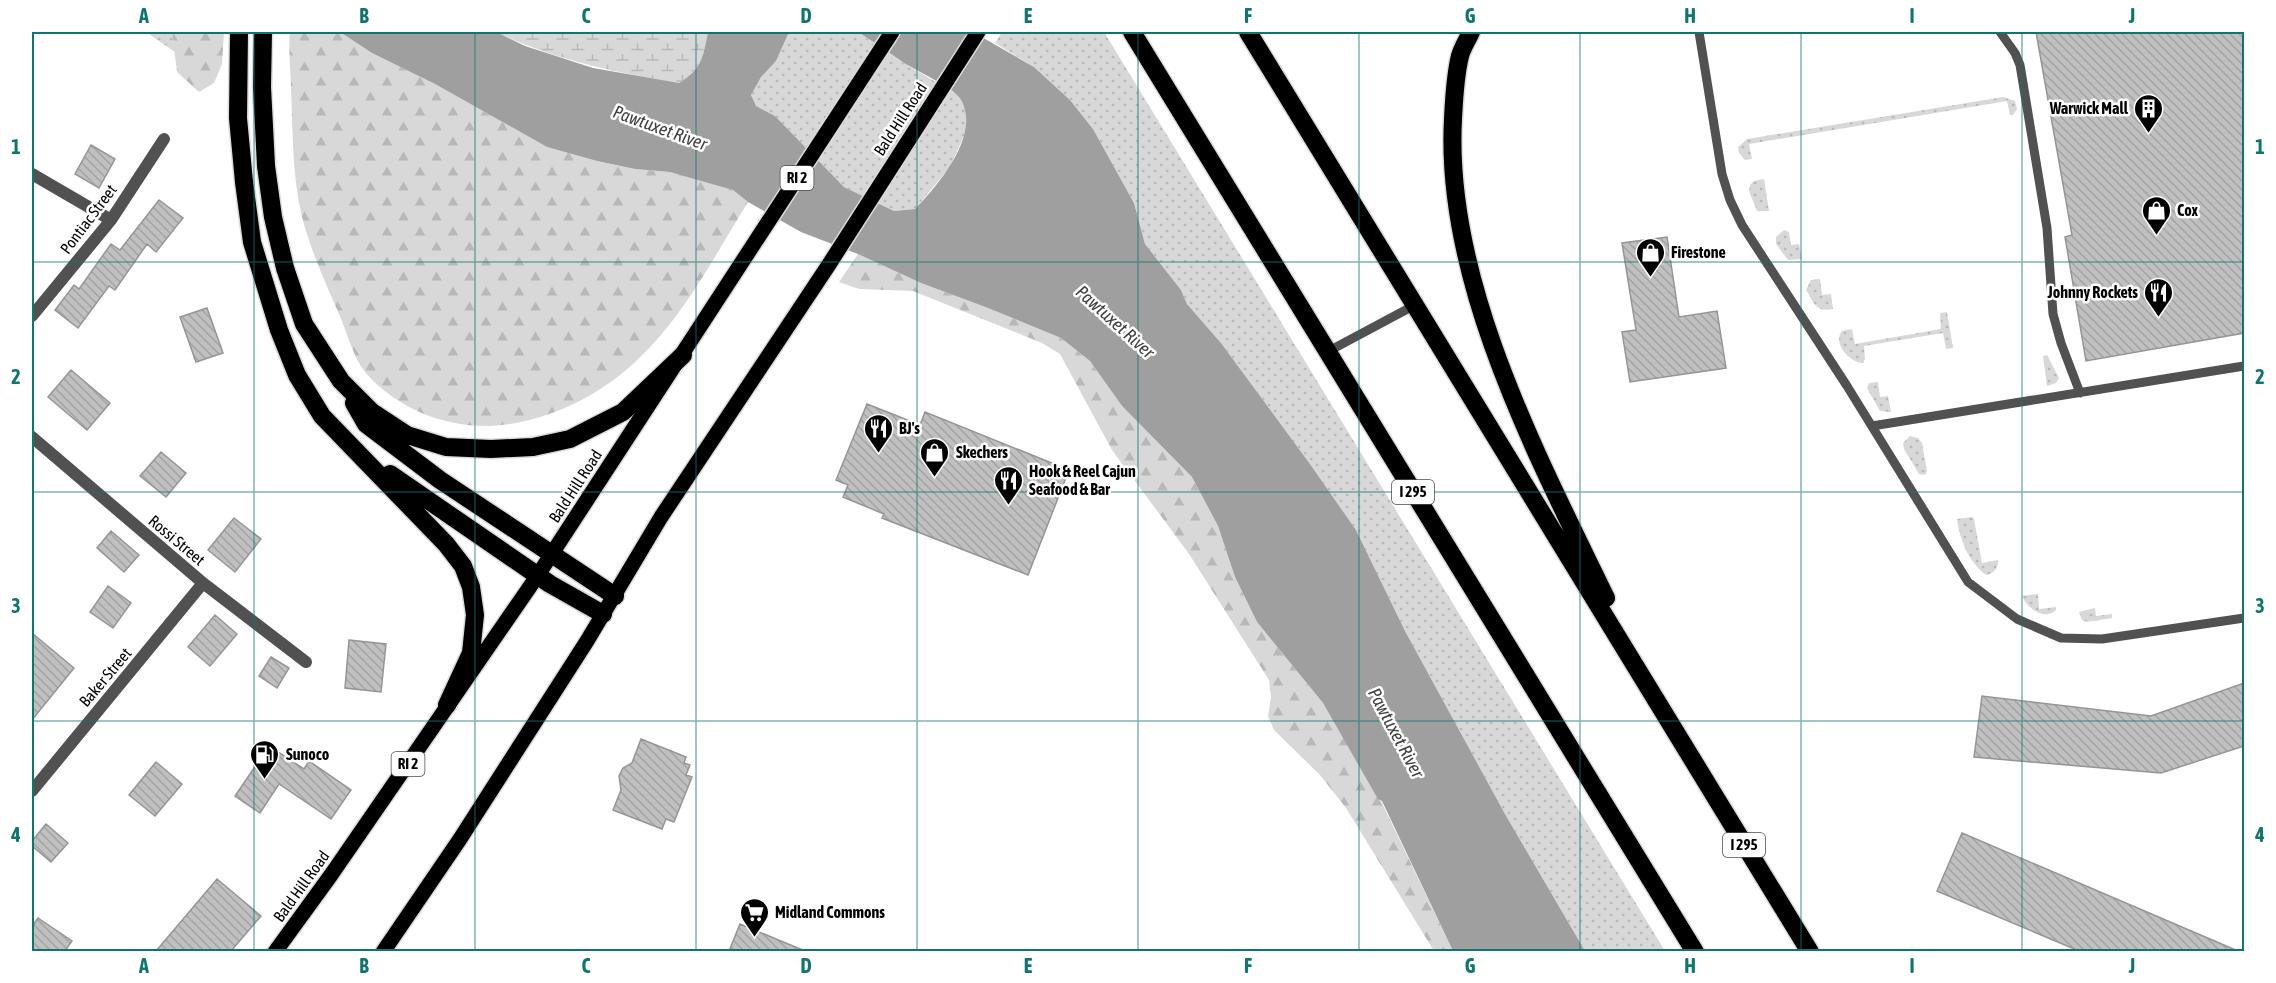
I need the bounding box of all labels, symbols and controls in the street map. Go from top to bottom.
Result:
text: A [138,4,149,27]
text: B [359,4,369,27]
text: C [582,4,591,27]
text: D [800,4,812,27]
text: E [1024,4,1033,27]
text: F [1244,4,1252,27]
text: G [1465,4,1476,27]
text: H [1684,4,1696,27]
text: I [1909,4,1915,27]
text: J [2128,4,2135,27]
street label: Bald Hill Road [870,79,930,159]
building icon: Warwick Mall [2133,92,2165,134]
place label: Warwick Mall [2049,99,2129,117]
water label: Pawtuxet River [610,101,711,154]
text: 1 [11,135,21,158]
text: 1 [2255,135,2265,158]
road number: RI 2 [780,166,814,190]
street label: Pontiac Street [56,181,120,257]
shop icon: Cox [2140,194,2172,236]
place label: Cox [2177,201,2199,219]
shop icon: Firestone [1634,236,1666,278]
place label: Firestone [1671,243,1726,261]
restaurant icon: Johnny Rockets [2143,276,2175,318]
water label: Pawtuxet River [1072,281,1159,363]
place label: Johnny Rockets [2047,283,2138,301]
text: 2 [11,365,21,388]
text: 2 [2255,365,2265,388]
restaurant icon: BJ's [862,412,894,454]
place label: BJ's [899,419,920,437]
shop icon: Skechers [919,436,951,478]
place label: Skechers [956,443,1008,461]
street label: Bald Hill Road [545,446,605,526]
place label: Hook & Reel Cajun Seafood & Bar [1029,462,1136,498]
restaurant icon: Hook & Reel Cajun Seafood & Bar [992,464,1024,506]
road number: I 295 [1392,480,1434,504]
street label: Rossi Street [145,511,209,569]
text: 3 [11,594,21,617]
text: 3 [2255,594,2265,617]
street label: Baker Street [75,644,135,710]
water label: Pawtuxet River [1364,684,1429,782]
fuel station icon: Sunoco [249,738,281,780]
place label: Sunoco [286,745,330,763]
road number: RI 2 [392,752,424,776]
text: 4 [10,823,21,846]
text: 4 [2254,823,2265,846]
road number: I 295 [1723,833,1765,857]
street label: Bald Hill Road [269,847,333,925]
supermarket icon: Midland Commons [738,896,770,938]
place label: Midland Commons [775,903,885,921]
text: A [138,954,149,977]
text: B [359,954,369,977]
text: C [582,954,591,977]
text: D [800,954,812,977]
text: E [1024,954,1033,977]
text: F [1244,954,1252,977]
text: G [1465,954,1476,977]
text: H [1684,954,1696,977]
text: I [1909,954,1915,977]
text: J [2128,954,2135,977]

